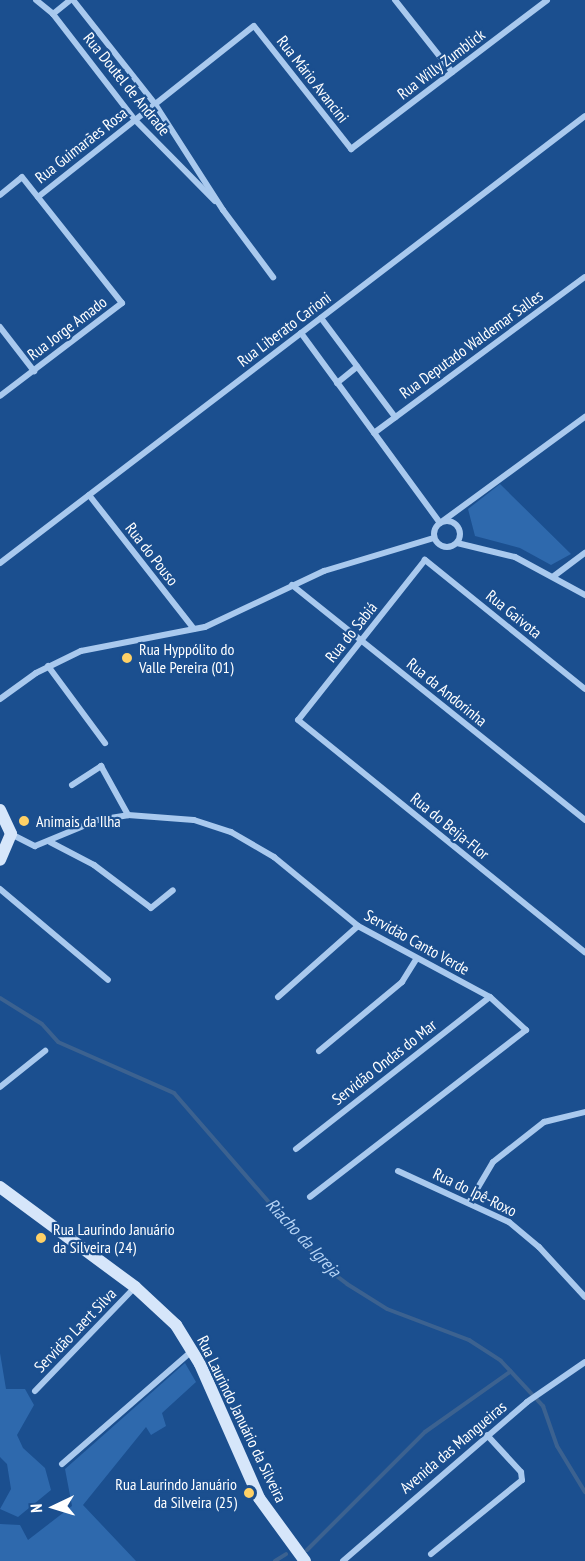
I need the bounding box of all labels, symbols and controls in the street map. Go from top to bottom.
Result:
street label: Rua Willy Zumblick [393,25,489,103]
street label: Rua Doutel de Andrade [79,28,175,140]
street label: Rua Mário Avancini [273,32,353,126]
street label: Rua Guimarães Rosa [31,103,131,187]
street label: Rua Deputado Waldemar Salles [396,286,546,402]
street label: Rua Liberato Carioni [233,288,335,370]
street label: Rua Jorge Amado [23,292,111,364]
street label: Rua do Pouso [121,519,183,589]
street label: Rua Gaivota [482,586,546,642]
street label: Rua do Sabiá [321,598,381,666]
place label: Rua Hyppólito do Valle Pereira (01) [139,639,234,677]
marker: Rua Hyppólito do Valle Pereira (01) [120,651,134,665]
street label: Rua da Andorinha [403,654,491,730]
street label: Rua do Beija-Flor [407,789,493,863]
place label: Animais da Ilha [36,811,121,831]
marker: Animais da Ilha [17,814,31,828]
street label: Servidão Canto Verde [361,905,473,979]
street label: Servidão Ondas do Mar [328,1015,440,1109]
street label: Rua do Ipê-Roxo [430,1164,520,1220]
water label: Riacho da Igreja [261,1194,345,1282]
place label: Rua Laurindo Januário da Silveira (24) [53,1219,175,1257]
marker: Rua Laurindo Januário da Silveira (24) [34,1231,48,1245]
street label: Servidão Laert Silva [30,1284,120,1376]
street label: Rua Laurindo Januário da Silveira [193,1333,291,1505]
street label: Avenida das Mangueiras [396,1397,510,1497]
place label: Rua Laurindo Januário da Silveira (25) [115,1474,237,1512]
north arrow [24,1477,84,1537]
marker: Rua Laurindo Januário da Silveira (25) [242,1486,256,1500]
text: N [26,1503,46,1513]

